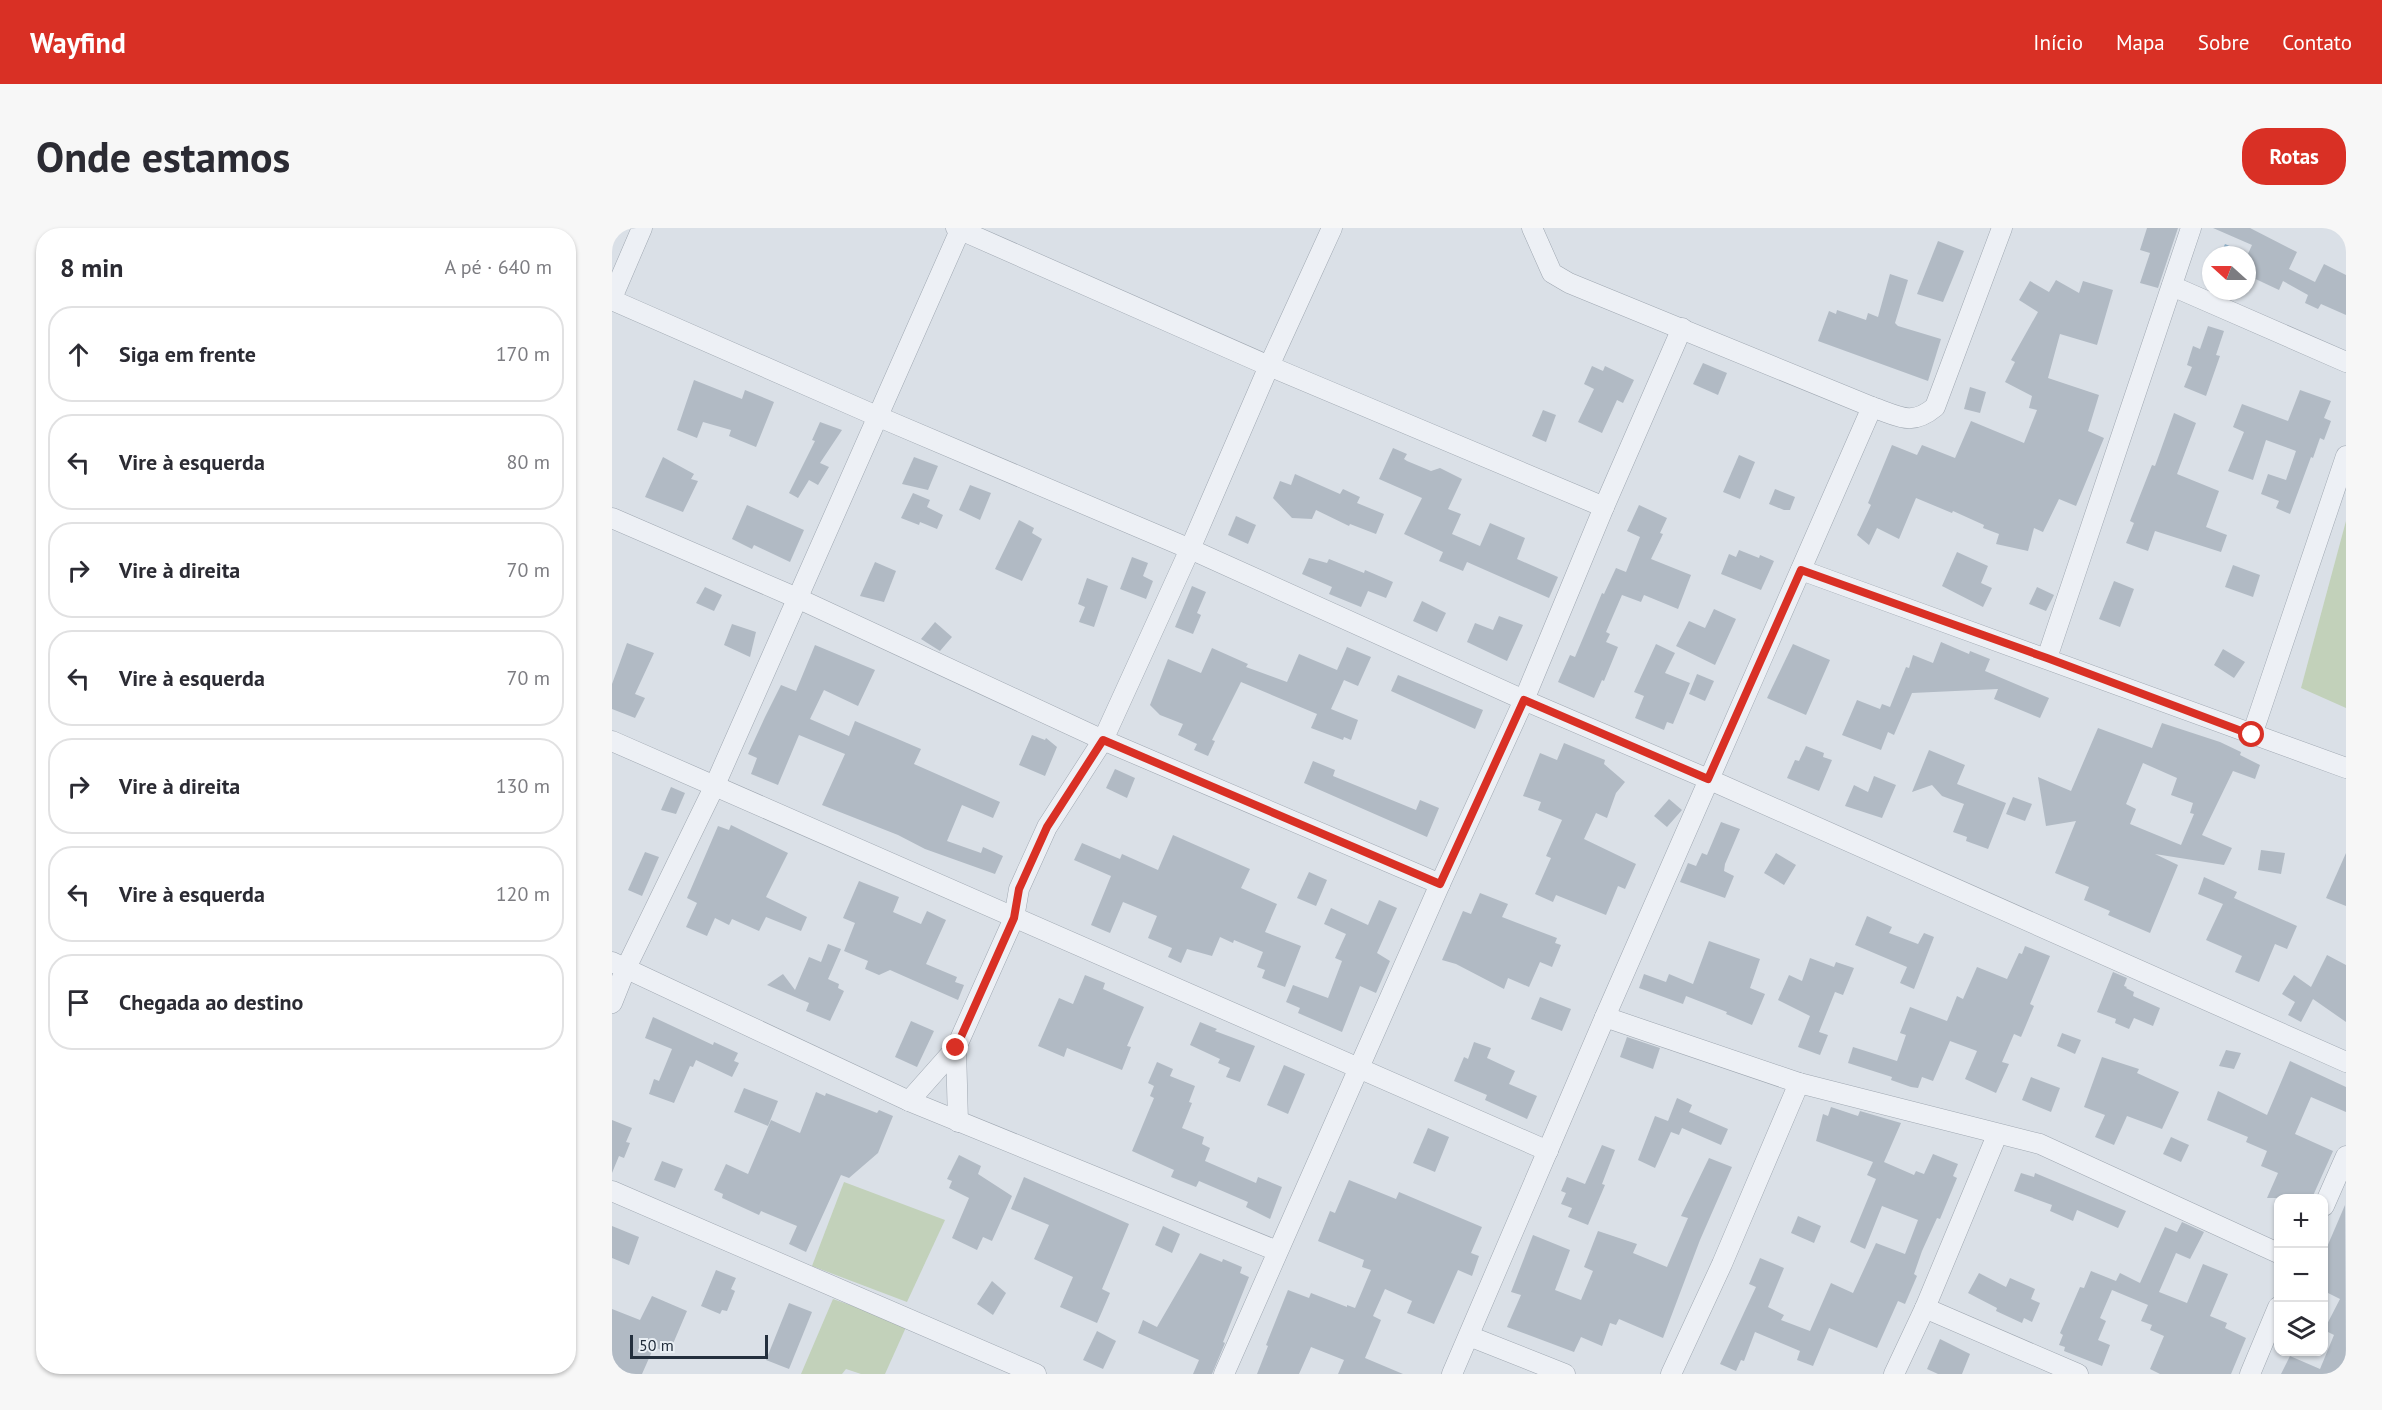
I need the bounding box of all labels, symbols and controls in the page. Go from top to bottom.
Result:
text: Wayfind [30,24,126,61]
text: Início [2033,29,2083,56]
text: Mapa [2116,29,2165,56]
text: Sobre [2198,29,2249,56]
text: Contato [2282,29,2352,56]
button: Rotas [2242,128,2346,185]
text: Onde estamos [36,129,290,184]
north arrow [2202,246,2256,300]
text: 8 min [60,251,123,284]
text: A pé · 640 m [445,254,552,280]
icon: ahead [62,338,95,371]
text: Siga em frente [119,340,256,368]
text: 170 m [496,341,550,367]
icon: left [62,446,95,479]
text: Vire à esquerda [119,448,265,476]
text: 80 m [507,449,550,475]
icon: right [62,554,95,587]
text: Vire à direita [119,556,240,584]
text: 70 m [507,557,550,583]
icon: left [62,662,95,695]
text: Vire à esquerda [119,664,265,692]
text: 70 m [507,665,550,691]
route start [2238,721,2264,747]
icon: right [62,770,95,803]
text: Vire à direita [119,772,240,800]
text: 130 m [496,773,550,799]
icon: left [62,878,95,911]
text: Vire à esquerda [119,880,265,908]
text: 120 m [496,881,550,907]
icon: arrive [62,986,95,1019]
text: Chegada ao destino [119,988,303,1016]
route end [942,1034,968,1060]
map controls [2274,1194,2328,1356]
button: + [2274,1194,2328,1248]
button: − [2274,1248,2328,1302]
button: layers [2274,1302,2328,1356]
scale bar [630,1332,768,1360]
text: 50 m [639,1335,674,1355]

